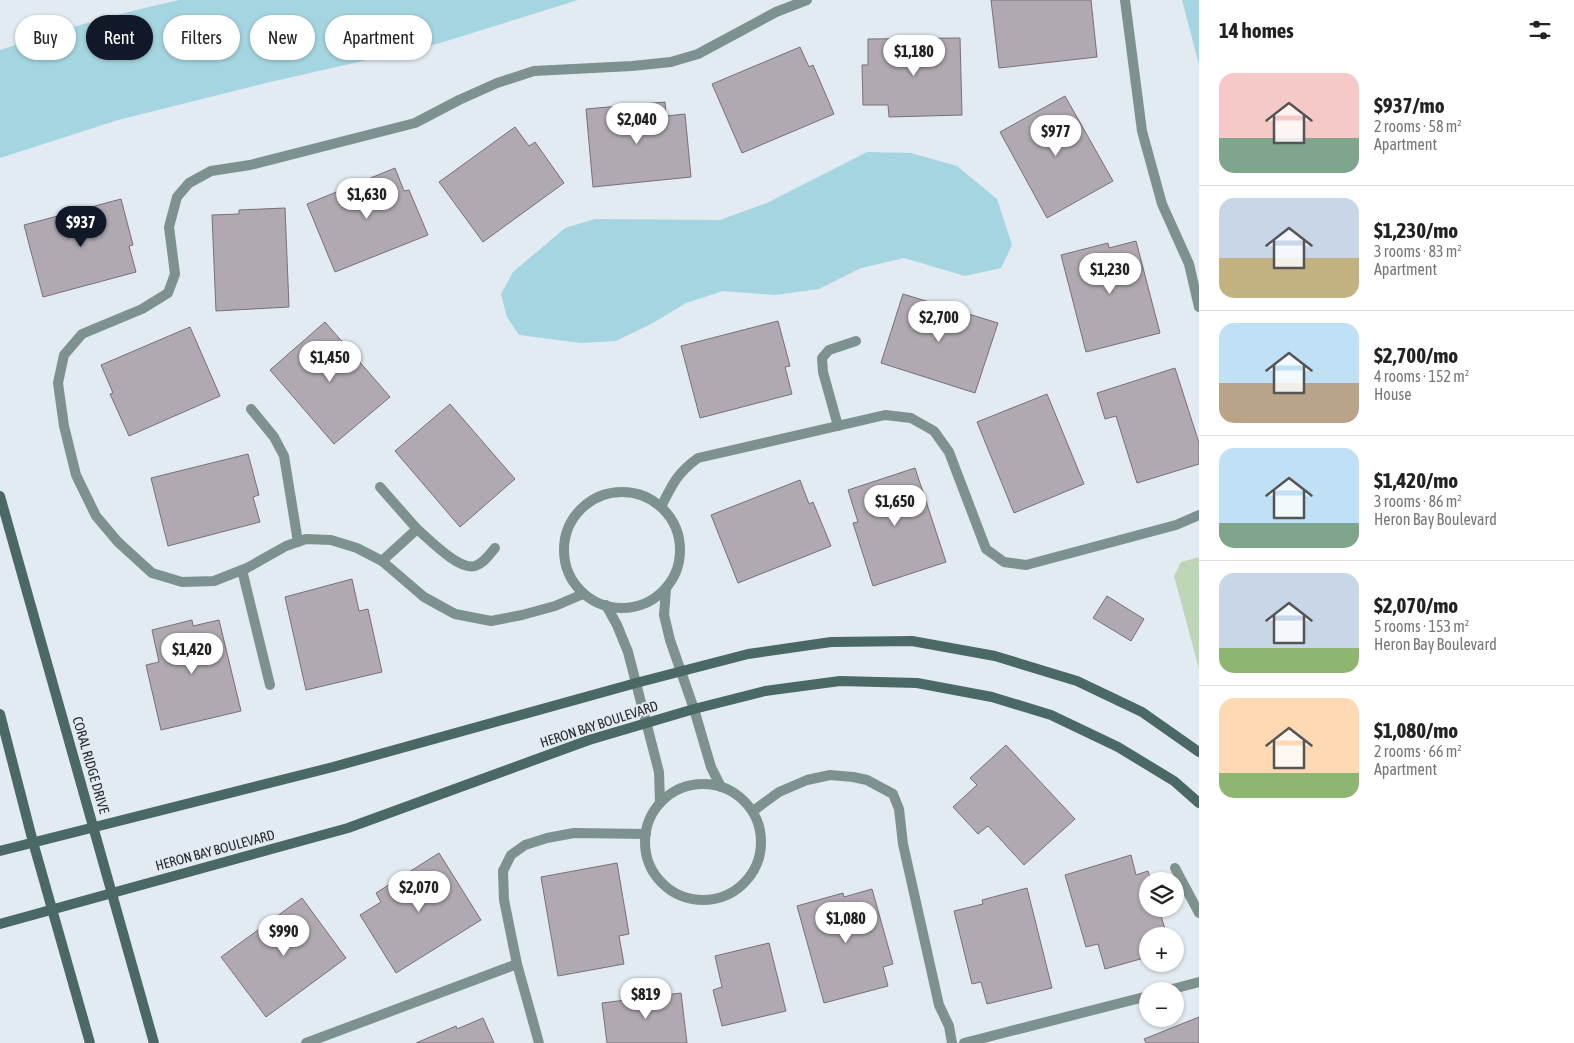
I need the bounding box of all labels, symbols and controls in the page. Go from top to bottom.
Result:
chip: Buy [15,15,76,60]
chip: Rent [86,15,153,60]
chip: Filters [163,15,240,60]
chip: New [250,15,315,60]
chip: Apartment [325,15,432,60]
icon: filters [1526,16,1554,44]
text: 14 homes [1219,18,1294,42]
pin: $1,180 [873,34,955,77]
text: $1,180 [894,42,934,60]
icon: home [1259,93,1319,153]
text: $937/mo [1374,93,1445,117]
pin: $2,040 [596,102,678,145]
text: $2,040 [617,110,657,128]
pin: $977 [1026,114,1086,157]
text: 2 rooms · 58 m² [1374,117,1462,135]
text: $977 [1041,122,1071,140]
text: Apartment [1374,135,1437,153]
pin: $1,630 [326,178,408,220]
text: $1,630 [347,185,387,203]
pin: $937 [51,206,111,248]
text: $937 [66,213,96,231]
icon: home [1259,218,1319,278]
text: $1,230/mo [1374,218,1458,242]
text: 3 rooms · 83 m² [1374,242,1462,260]
pin: $1,230 [1069,252,1151,295]
text: $1,230 [1090,260,1130,278]
text: Apartment [1374,260,1437,278]
pin: $2,700 [898,300,980,343]
text: $2,700 [919,308,959,326]
pin: $1,450 [289,340,371,383]
icon: home [1259,343,1319,403]
text: $2,700/mo [1374,343,1458,367]
text: $1,450 [310,348,350,366]
text: 4 rooms · 152 m² [1374,367,1469,385]
text: House [1374,385,1411,403]
icon: home [1259,468,1319,528]
text: $1,420/mo [1374,468,1458,492]
pin: $1,650 [854,484,936,527]
text: $1,650 [875,492,915,510]
text: 3 rooms · 86 m² [1374,492,1462,510]
text: Heron Bay Boulevard [1374,510,1497,528]
icon: home [1259,593,1319,653]
text: $2,070/mo [1374,593,1458,617]
text: 5 rooms · 153 m² [1374,617,1469,635]
pin: $1,420 [151,632,233,675]
text: Heron Bay Boulevard [1374,635,1497,653]
text: $1,420 [172,640,212,658]
street label: HERON BAY BOULEVARD [538,697,660,751]
street label: CORAL RIDGE DRIVE [69,715,113,815]
icon: home [1259,718,1319,778]
text: $1,080/mo [1374,718,1458,742]
text: 2 rooms · 66 m² [1374,742,1462,760]
text: Apartment [1374,760,1437,778]
street label: HERON BAY BOULEVARD [154,826,277,874]
pin: $2,070 [378,870,460,913]
map controls [1139,872,1184,1027]
button: layers [1139,872,1184,917]
text: $2,070 [399,878,439,896]
pin: $1,080 [805,902,887,944]
text: $1,080 [826,909,866,927]
pin: $990 [254,914,314,957]
text: $990 [269,922,299,940]
button: + [1139,927,1184,972]
pin: $819 [616,978,676,1020]
button: − [1139,982,1184,1027]
text: $819 [631,985,661,1003]

